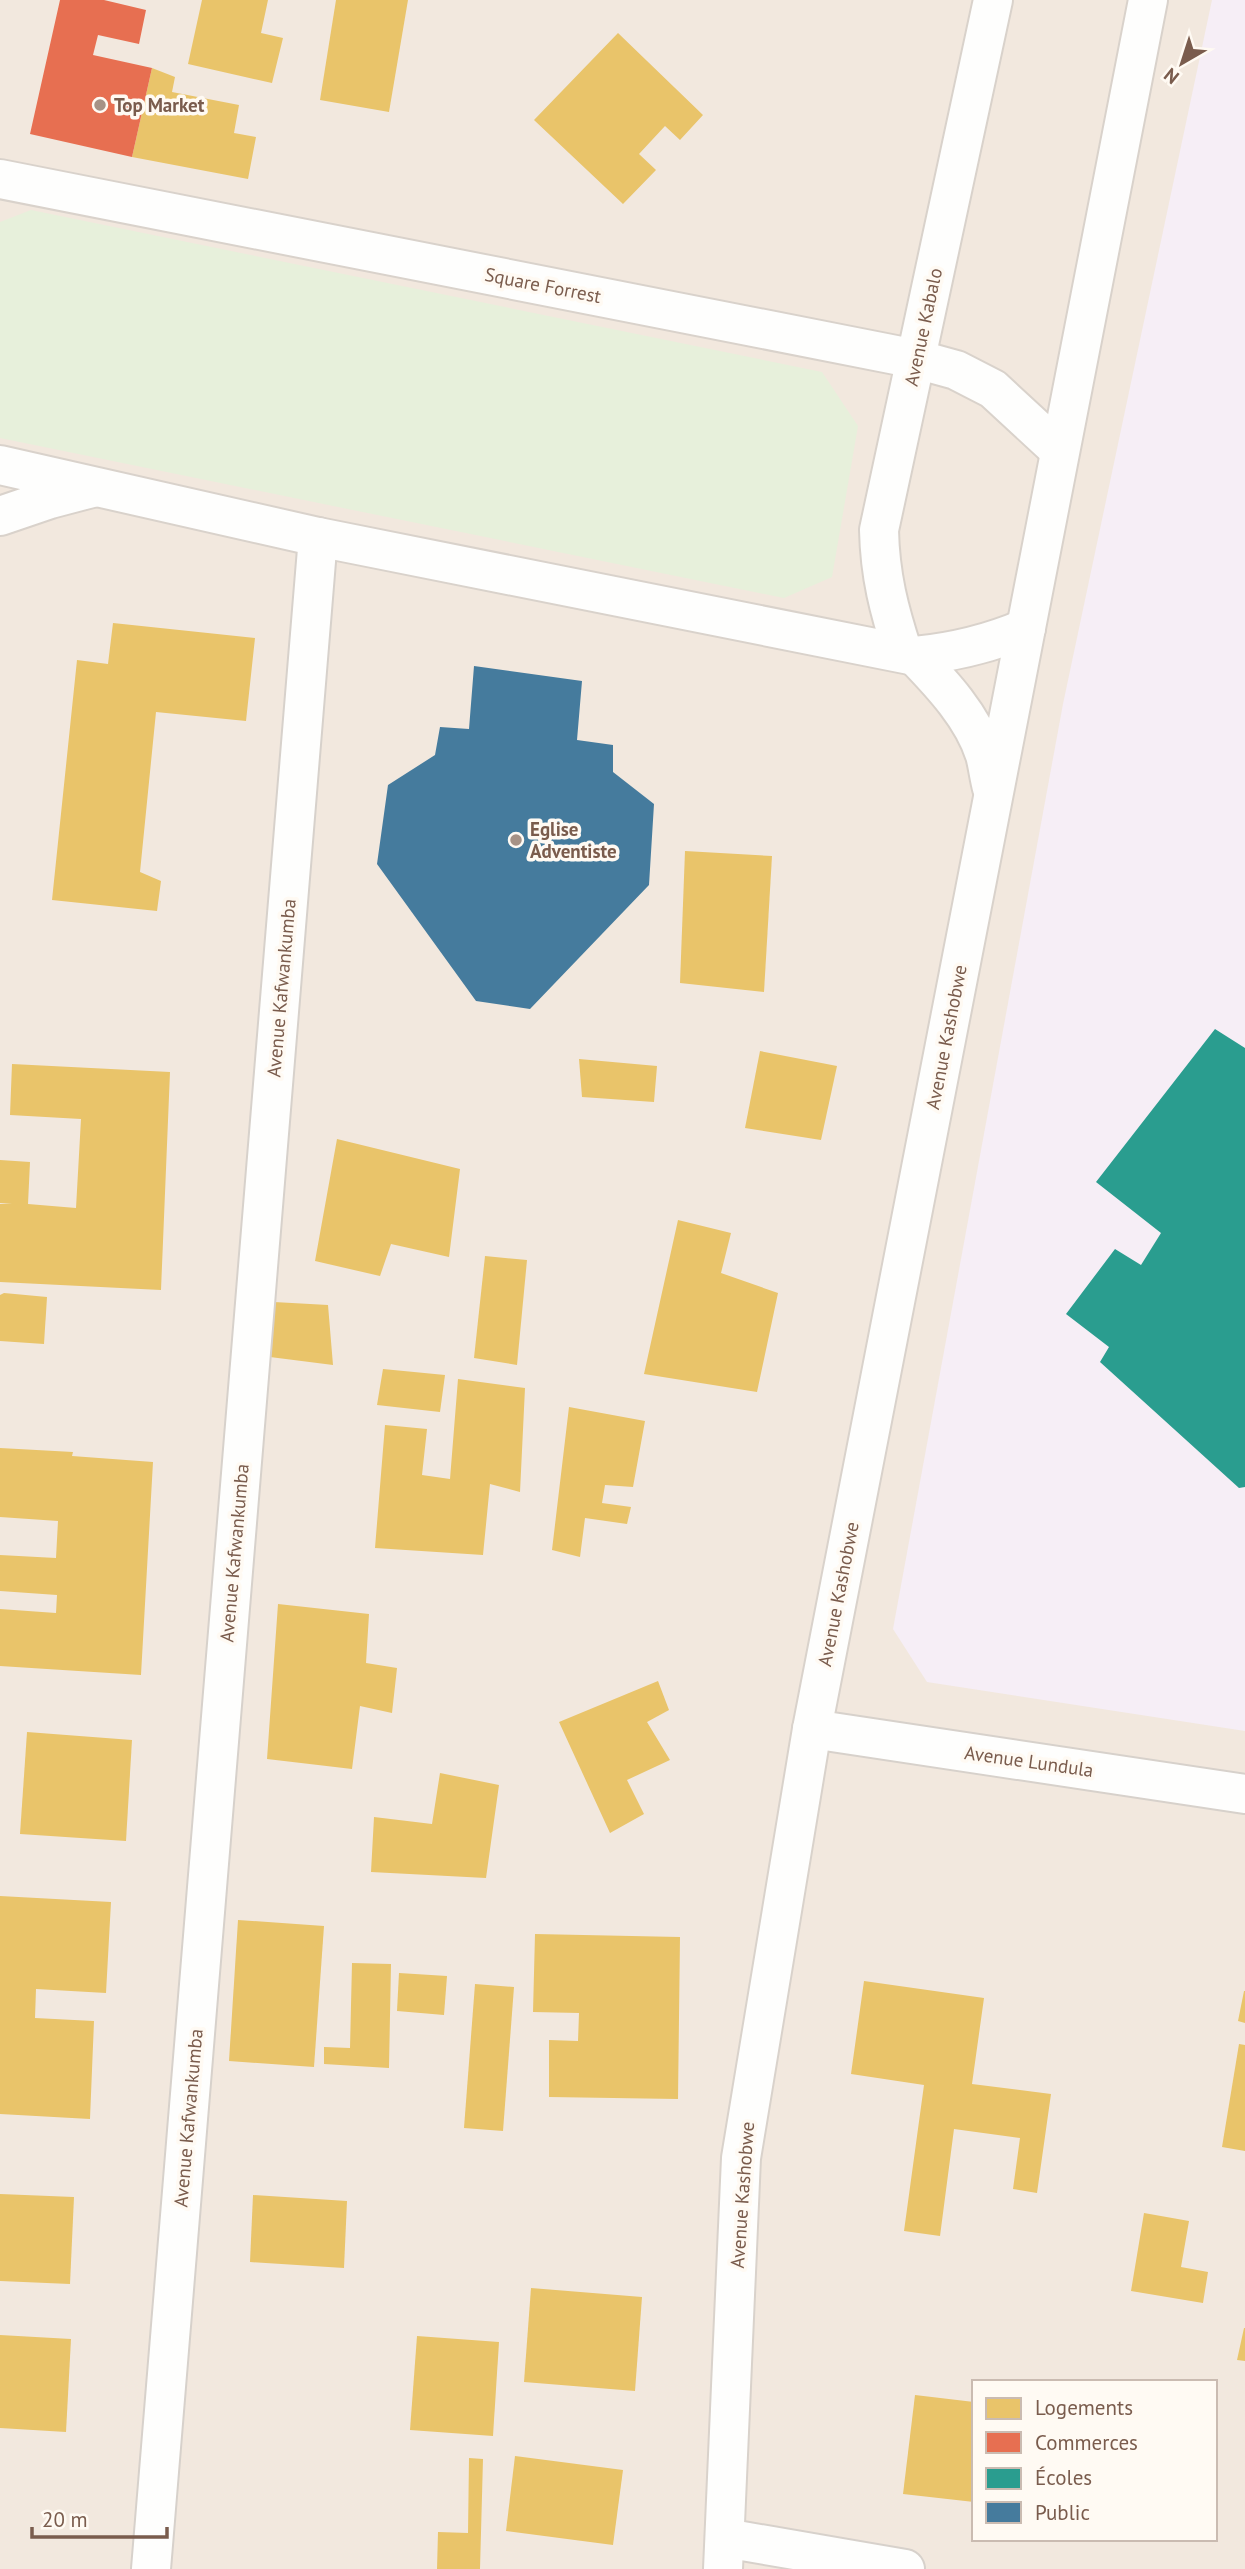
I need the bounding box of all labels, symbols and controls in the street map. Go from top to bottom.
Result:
north arrow [1147,28,1217,98]
text: N [1159,63,1184,89]
place label: Top Market [114,93,205,117]
marker: Top Market [92,97,108,113]
street label: Square Forrest [483,262,604,308]
street label: Avenue Kabalo [899,266,947,388]
place label: Eglise Adventiste [530,817,617,863]
marker: Eglise Adventiste [508,832,524,848]
street label: Avenue Kafwankumba [261,898,301,1078]
street label: Avenue Kashobwe [920,963,972,1111]
street label: Avenue Kafwankumba [214,1463,254,1643]
street label: Avenue Kashobwe [812,1520,864,1668]
street label: Avenue Lundula [963,1740,1095,1782]
street label: Avenue Kafwankumba [168,2028,208,2208]
street label: Avenue Kashobwe [725,2121,759,2269]
legend [972,2380,1217,2541]
text: Logements [1035,2394,1133,2421]
text: Commerces [1035,2429,1138,2456]
text: Écoles [1035,2464,1092,2491]
scale bar [32,2496,166,2540]
text: Public [1035,2499,1090,2526]
text: 20 m [42,2506,88,2533]

